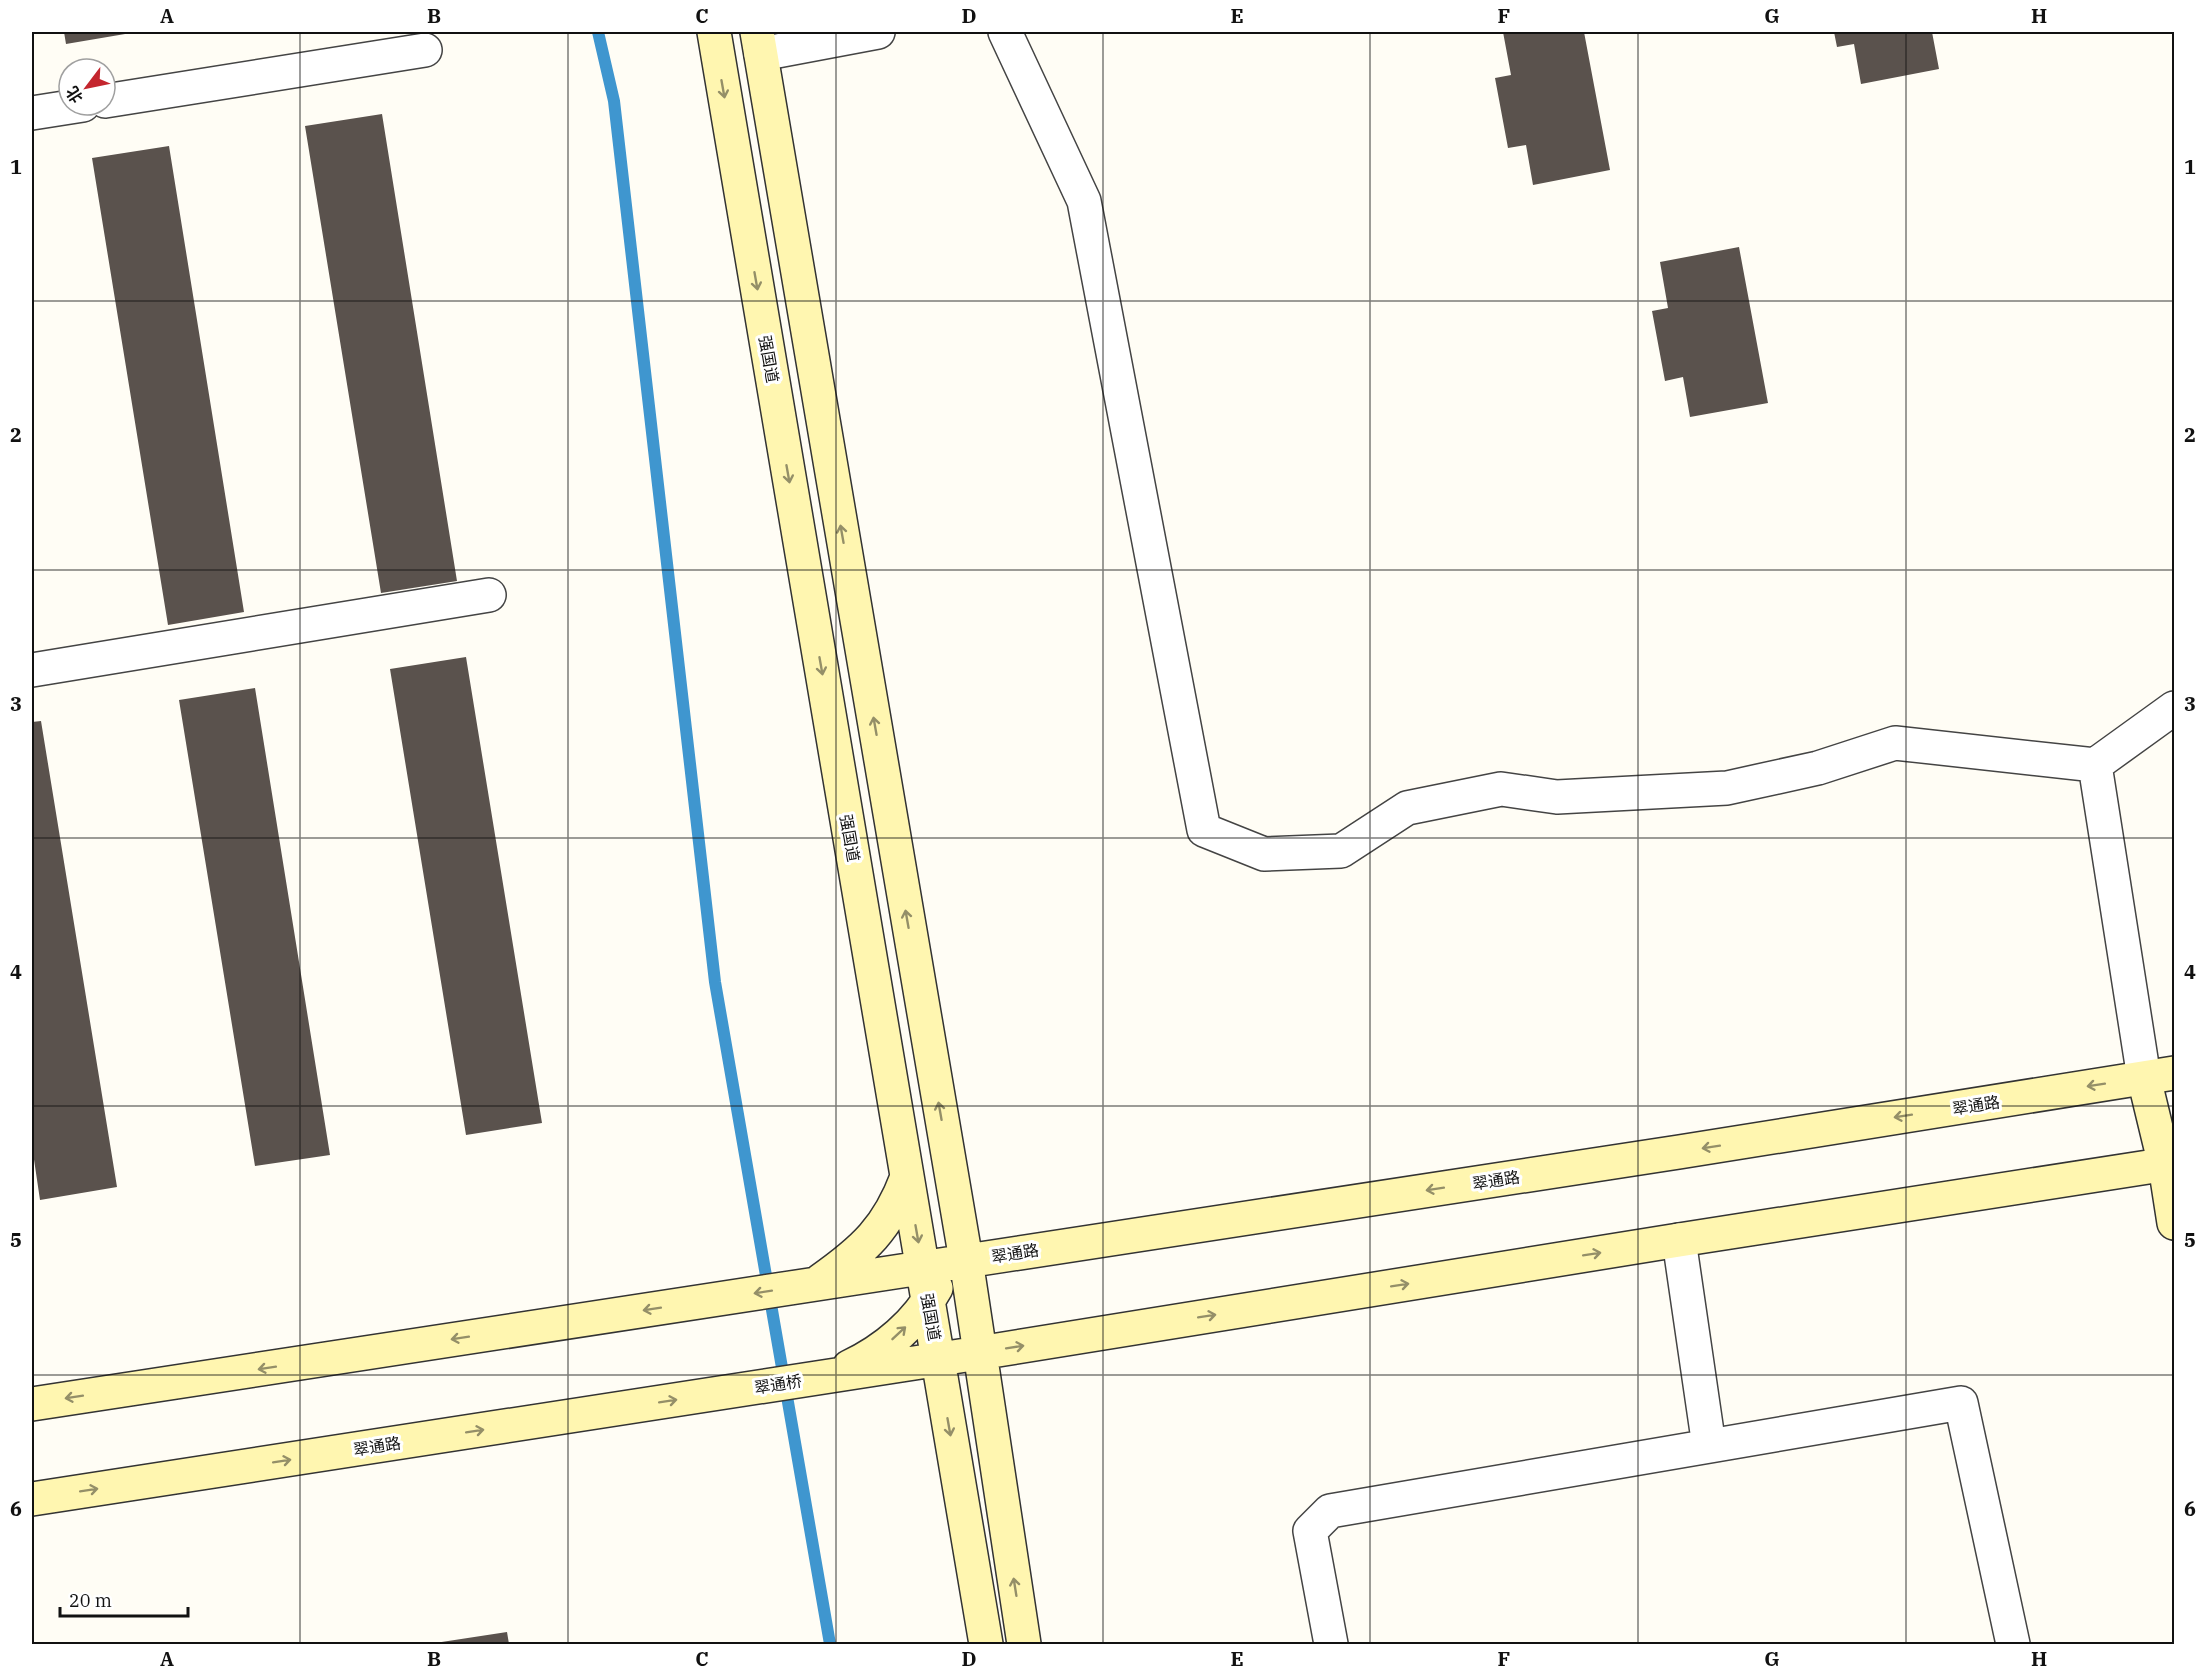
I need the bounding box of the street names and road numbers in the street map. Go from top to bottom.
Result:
street label: 强国道 [755,334,783,384]
street label: 强国道 [836,813,864,863]
street label: 翠通路 [1951,1091,2001,1119]
street label: 翠通路 [1471,1166,1521,1194]
street label: 翠通路 [990,1239,1040,1267]
street label: 强国道 [917,1292,945,1342]
street label: 翠通桥 [753,1370,803,1398]
street label: 翠通路 [352,1432,402,1460]

